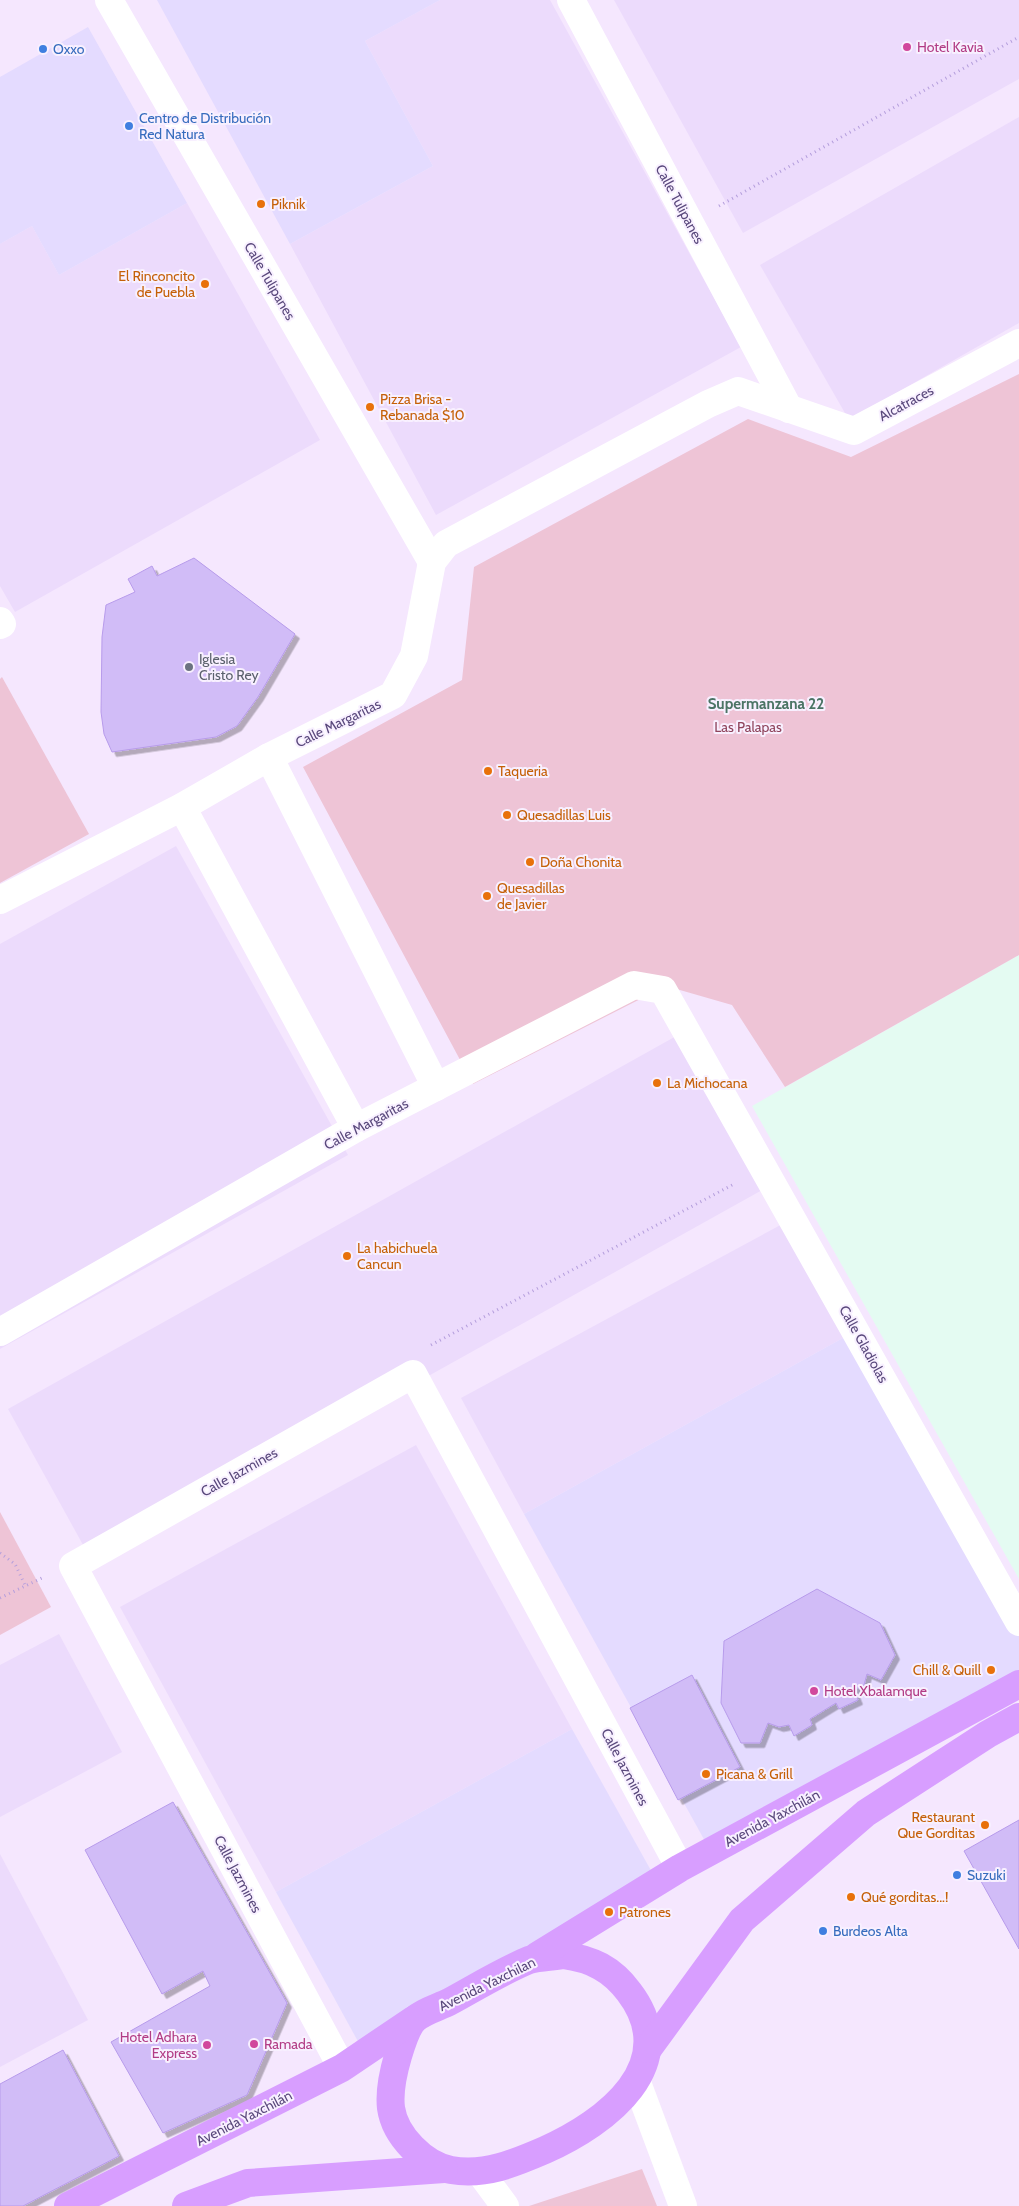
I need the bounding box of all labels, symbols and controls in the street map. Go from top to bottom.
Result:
place label: Hotel Kavia [917,38,984,56]
place label: Oxxo [53,40,85,58]
marker: Hotel Kavia [901,41,913,53]
marker: Oxxo [37,43,49,55]
place label: Centro de Distribución Red Natura [139,109,271,143]
marker: Centro de Distribución Red Natura [123,120,135,132]
street label: Calle Tulipanes [652,161,709,247]
place label: Piknik [271,195,306,213]
marker: Piknik [255,198,267,210]
street label: Calle Tulipanes [240,239,300,323]
place label: El Rinconcito de Puebla [118,267,195,301]
marker: El Rinconcito de Puebla [199,278,211,290]
street label: Alcatraces [875,381,937,425]
place label: Pizza Brisa - Rebanada $10 [380,390,465,424]
marker: Pizza Brisa - Rebanada $10 [364,401,376,413]
place label: Iglesia Cristo Rey [199,650,259,684]
marker: Iglesia Cristo Rey [183,661,195,673]
street label: Calle Margaritas [292,694,384,751]
district label: Supermanzana 22 [708,695,824,713]
park label: Las Palapas [714,718,782,736]
place label: Taqueria [498,762,548,780]
marker: Taqueria [482,765,494,777]
place label: Quesadillas Luis [517,806,611,824]
marker: Quesadillas Luis [501,809,513,821]
place label: Doña Chonita [540,853,622,871]
marker: Doña Chonita [524,856,536,868]
place label: Quesadillas de Javier [497,879,565,913]
marker: Quesadillas de Javier [481,890,493,902]
place label: La Michocana [667,1074,748,1092]
marker: La Michocana [651,1077,663,1089]
street label: Calle Margaritas [321,1094,411,1154]
place label: La habichuela Cancun [357,1239,438,1273]
marker: La habichuela Cancun [341,1250,353,1262]
street label: Calle Gladiolas [835,1302,893,1386]
street label: Calle Jazmines [197,1443,281,1500]
place label: Chill & Quill [913,1661,982,1679]
marker: Chill & Quill [985,1664,997,1676]
place label: Hotel Xbalamque [824,1682,927,1700]
marker: Hotel Xbalamque [808,1685,820,1697]
street label: Calle Jazmines [597,1725,653,1809]
place label: Picana & Grill [716,1765,793,1783]
marker: Picana & Grill [700,1768,712,1780]
street label: Avenida Yaxchilán [721,1785,823,1851]
place label: Restaurant Que Gorditas [897,1808,975,1842]
marker: Restaurant Que Gorditas [979,1819,991,1831]
street label: Calle Jazmines [210,1832,266,1916]
place label: Suzuki [967,1866,1006,1884]
marker: Suzuki [951,1869,963,1881]
place label: Qué gorditas...! [861,1888,948,1906]
marker: Qué gorditas...! [845,1891,857,1903]
place label: Patrones [619,1903,671,1921]
marker: Patrones [603,1906,615,1918]
place label: Burdeos Alta [833,1922,908,1940]
marker: Burdeos Alta [817,1925,829,1937]
street label: Avenida Yaxchilan [436,1953,538,2015]
place label: Hotel Adhara Express [120,2028,197,2062]
place label: Ramada [264,2035,313,2053]
marker: Ramada [248,2038,260,2050]
marker: Hotel Adhara Express [201,2039,213,2051]
street label: Avenida Yaxchilán [193,2086,295,2150]

